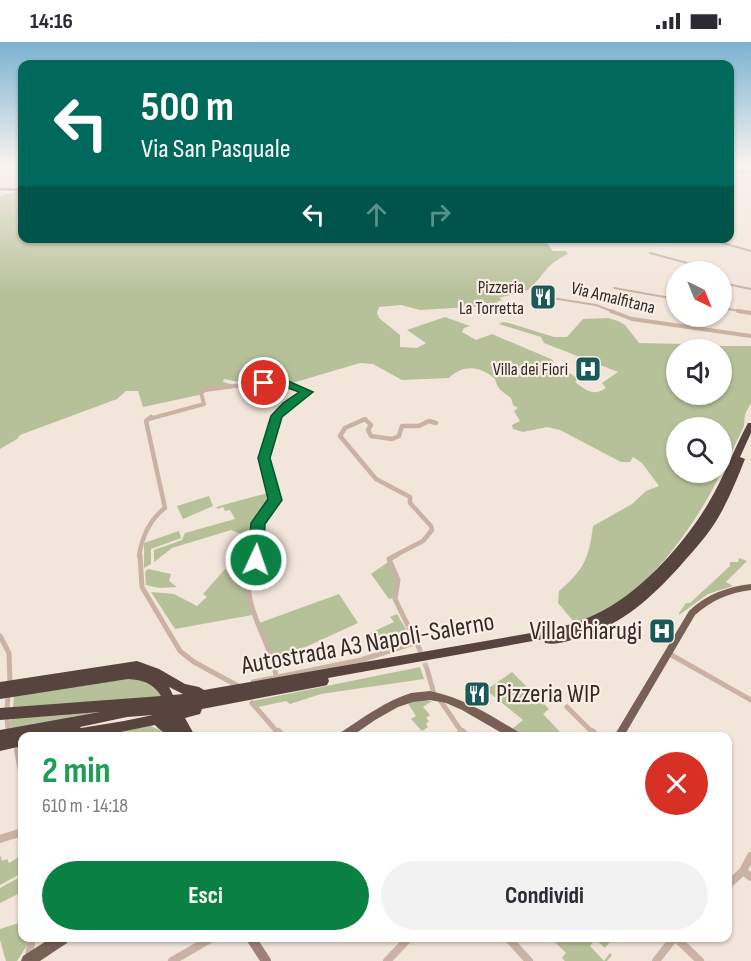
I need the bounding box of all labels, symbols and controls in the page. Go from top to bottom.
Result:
text: 14:16 [30,8,73,35]
text: 500 m [141,82,234,133]
icon: left [42,84,120,162]
text: Via San Pasquale [141,133,291,165]
icon: left [297,198,330,231]
icon: ahead [360,198,393,231]
icon: right [423,198,456,231]
north arrow [666,261,732,327]
map controls [666,261,732,483]
place label: Pizzeria La Torretta [459,277,524,319]
street label: Via Amalfitana [569,277,657,319]
restaurant icon: Pizzeria La Torretta [528,282,558,312]
button: sound [666,339,732,405]
hospital icon: Villa dei Fiori [573,354,603,384]
pin [238,357,289,408]
place label: Villa dei Fiori [493,359,568,380]
icon: arrive [247,366,280,399]
button: search [666,417,732,483]
position arrow [224,528,288,592]
street label: Autostrada A3 Napoli-Salerno [238,606,497,682]
place label: Villa Chiarugi [530,616,642,647]
hospital icon: Villa Chiarugi [647,616,677,646]
restaurant icon: Pizzeria WIP [462,679,492,709]
place label: Pizzeria WIP [496,679,600,710]
text: 2 min [42,750,111,793]
button: close [645,752,708,815]
text: 610 m · 14:18 [42,794,128,818]
button: Esci [42,861,369,930]
button: Condividi [381,861,708,930]

